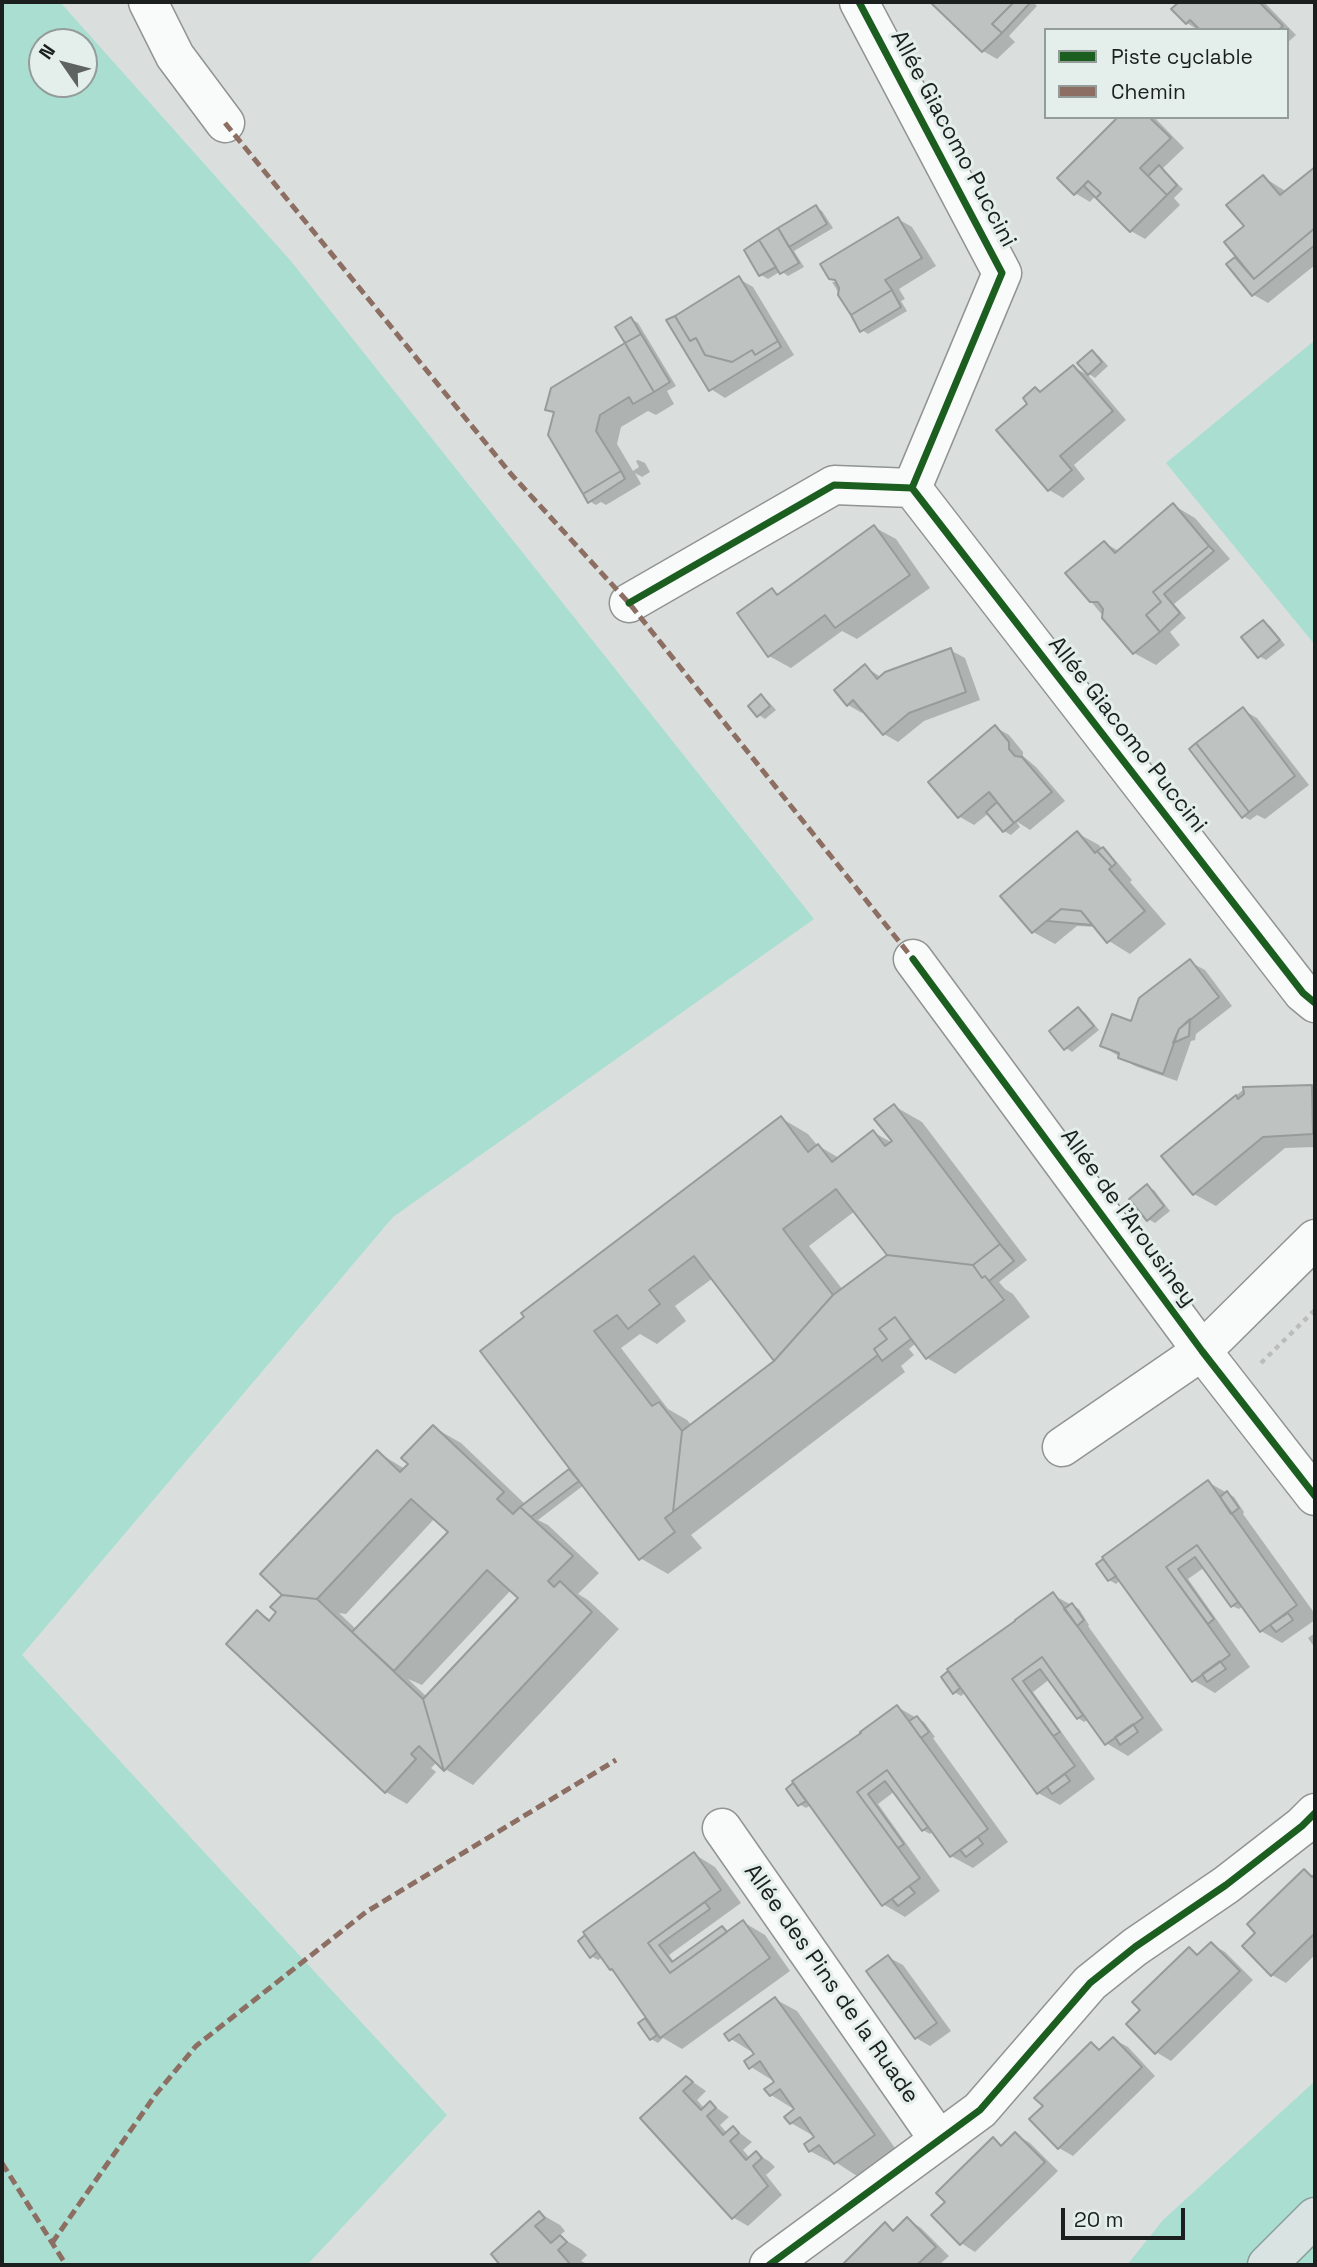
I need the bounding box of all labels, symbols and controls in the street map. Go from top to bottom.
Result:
street label: Allée Giacomo Puccini [884,26,1022,252]
north arrow [28,28,98,98]
legend [1044,28,1289,119]
text: N [33,39,61,64]
text: Piste cyclable [1111,43,1253,70]
text: Chemin [1111,78,1186,105]
street label: Allée Giacomo Puccini [1042,631,1212,839]
street label: Allée de l'Arousiney [1054,1124,1202,1312]
street label: Allée des Pins de la Ruade [738,1859,924,2109]
scale bar [1065,2194,1189,2238]
text: 20 m [1074,2206,1124,2233]

